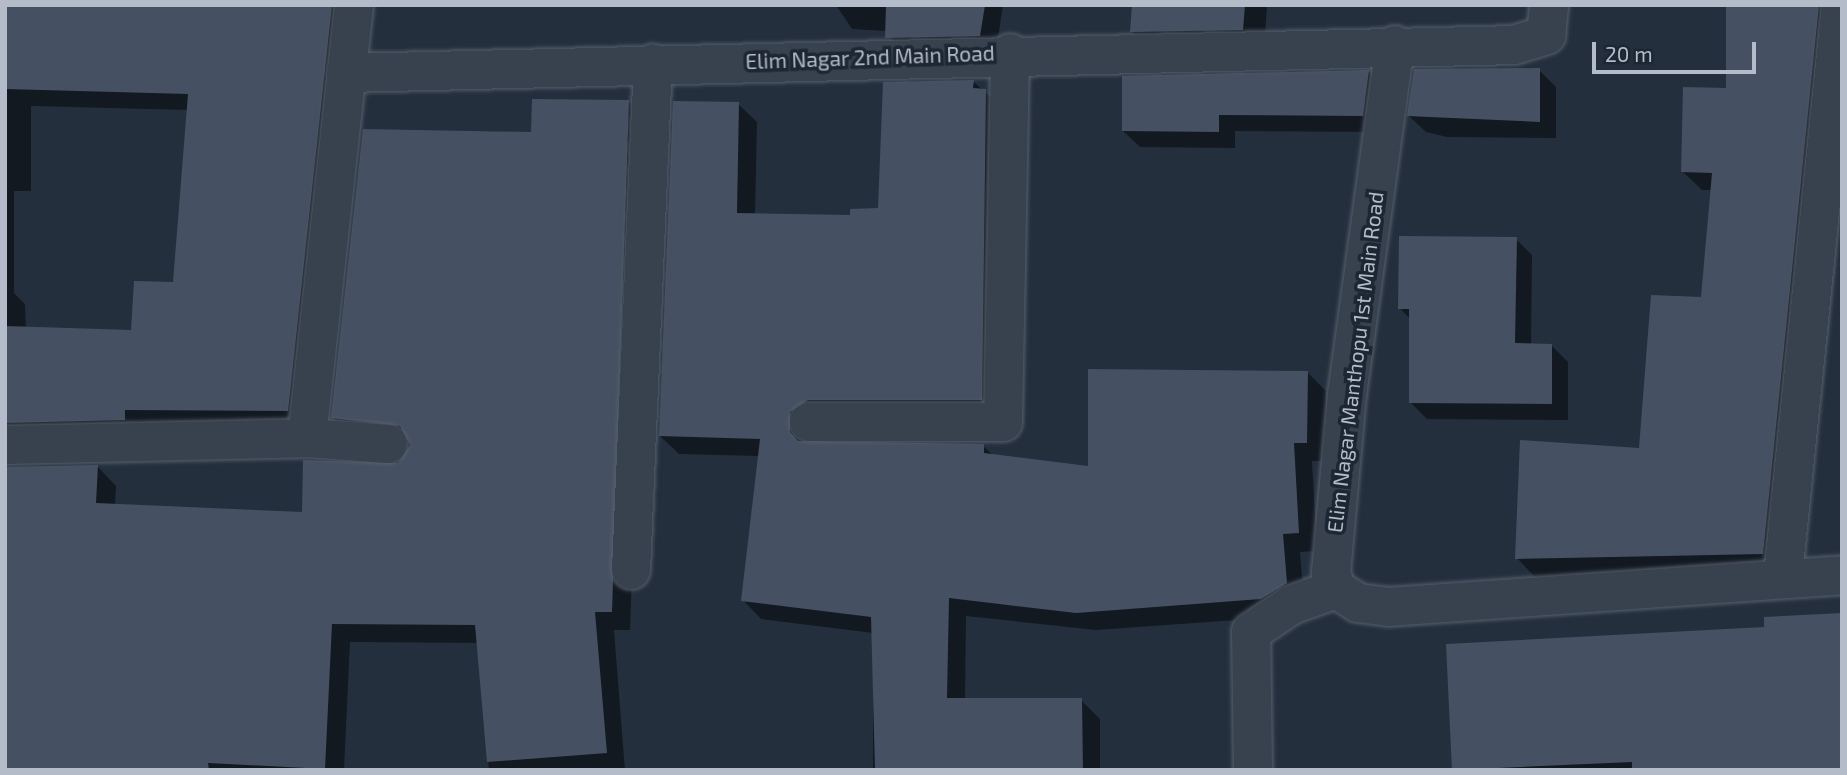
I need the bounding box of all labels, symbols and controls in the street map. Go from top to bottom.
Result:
scale bar [1595,28,1759,72]
street label: Elim Nagar 2nd Main Road [745,40,995,74]
text: 20 m [1605,41,1653,66]
street label: Elim Nagar Manthopu 1st Main Road [1322,190,1388,534]

